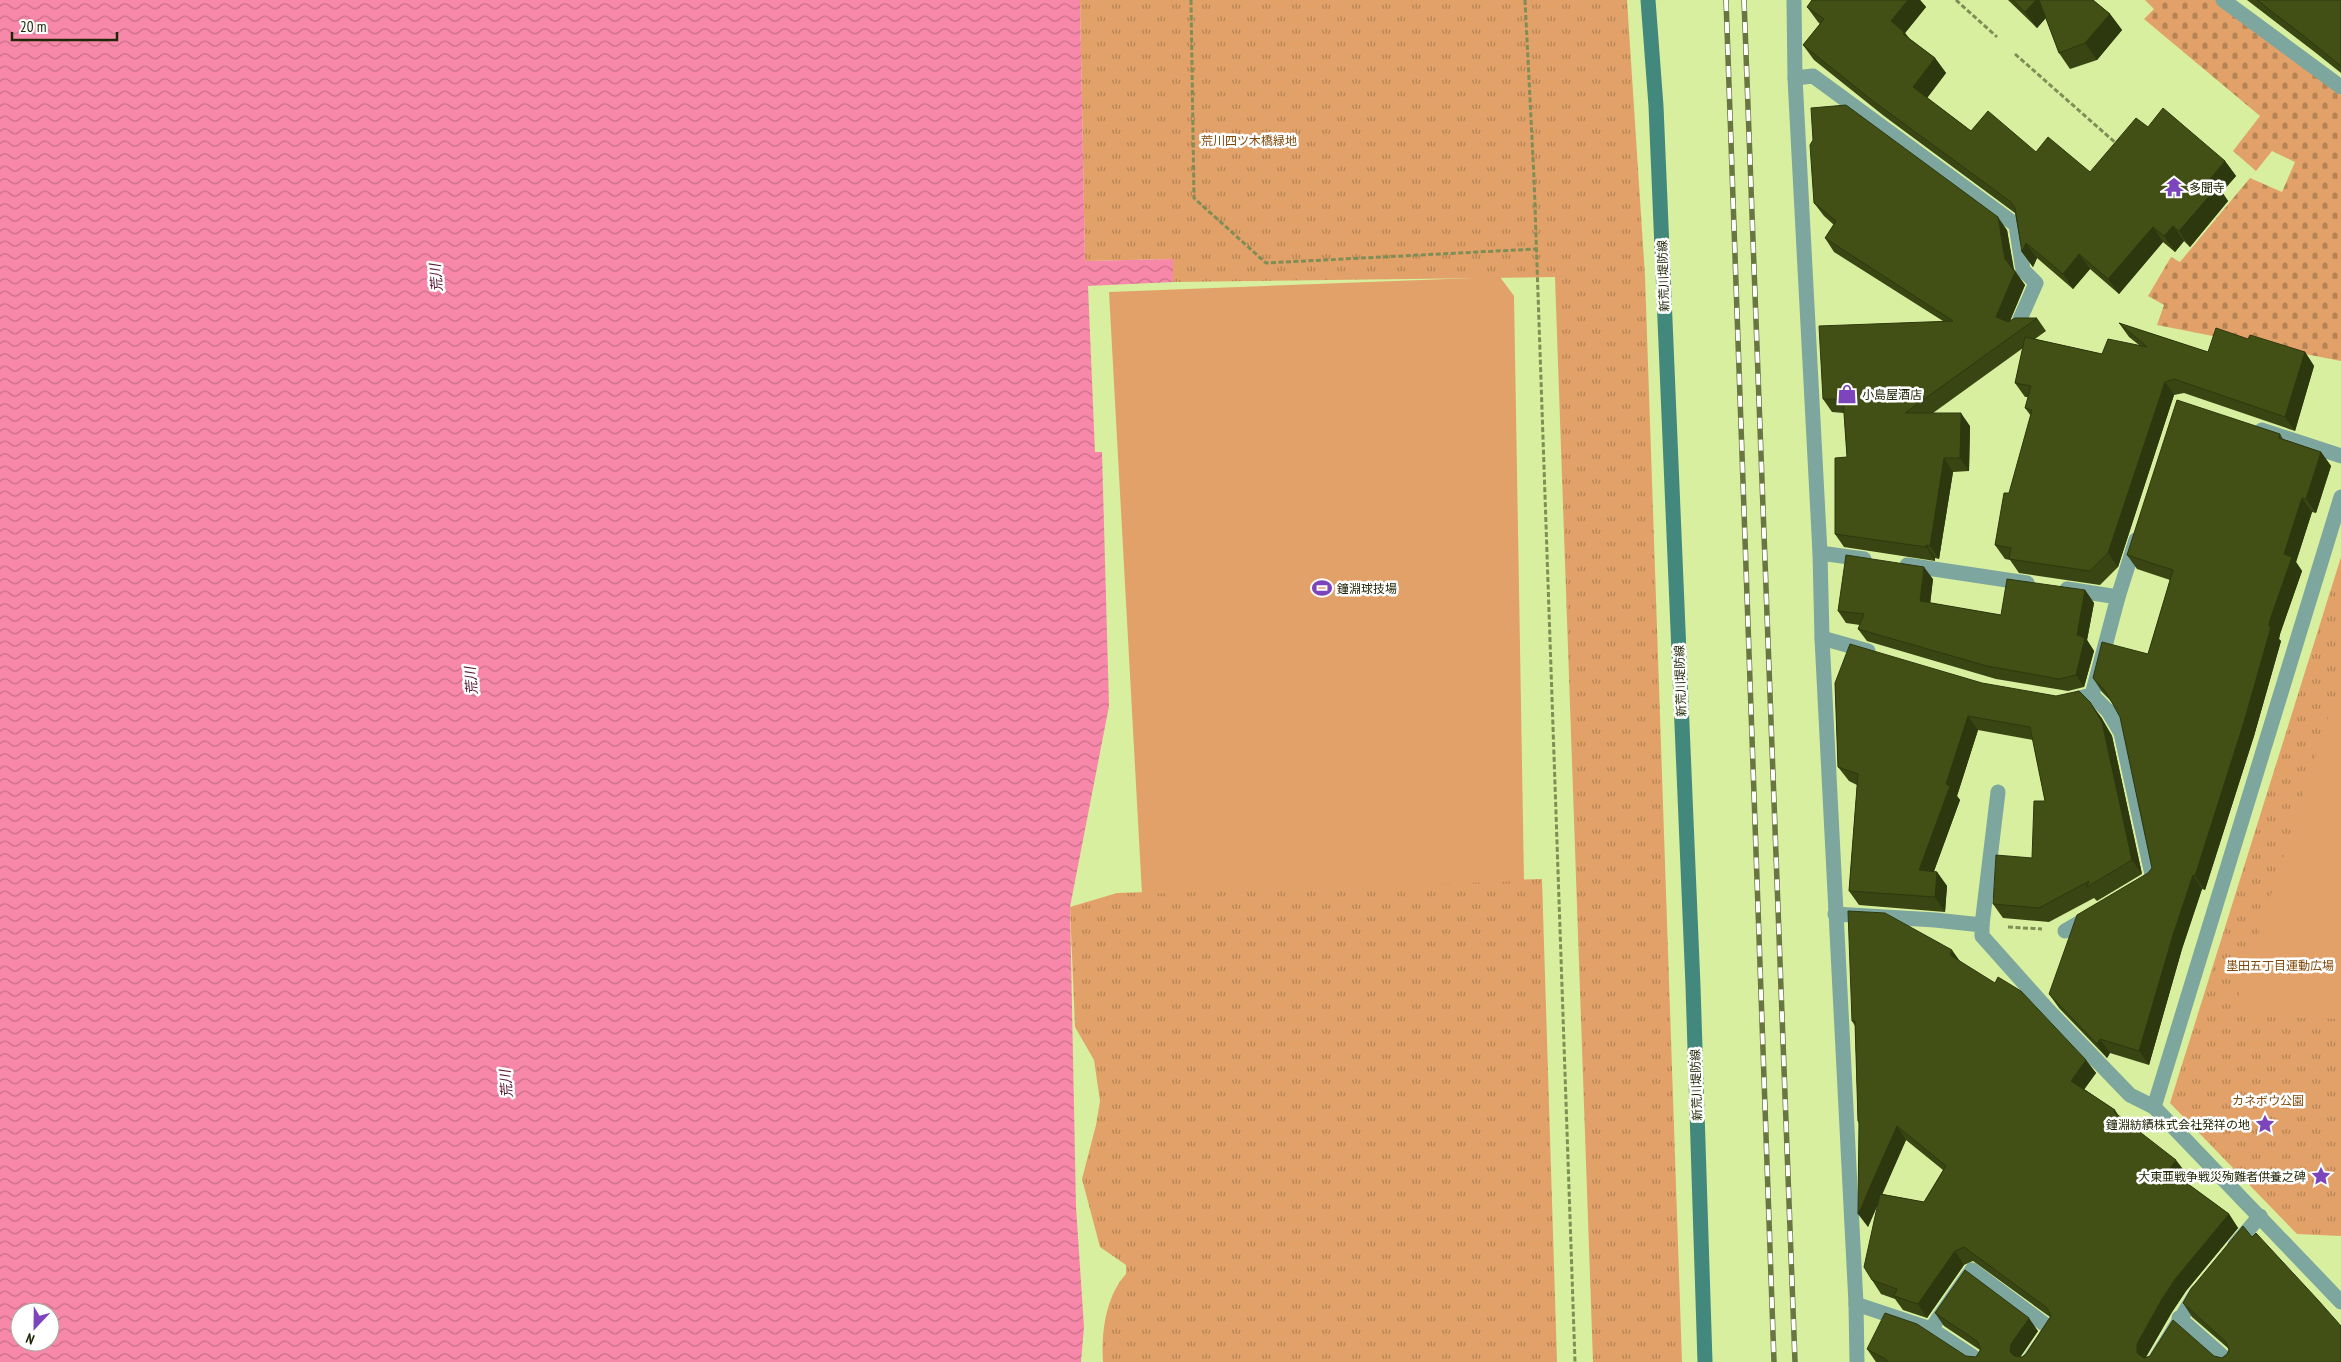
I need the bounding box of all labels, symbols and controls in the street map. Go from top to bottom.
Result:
scale bar [12,10,118,42]
text: 20 m [20,17,46,36]
park label: 荒川四ツ木橋緑地 [1201,133,1297,148]
temple icon: 多聞寺 [2163,176,2185,198]
place label: 多聞寺 [2189,180,2225,195]
street label: 新荒川堤防線 [1654,240,1672,312]
water label: 荒川 [426,261,446,293]
shop icon: 小島屋酒店 [1836,383,1858,405]
place label: 小島屋酒店 [1862,387,1922,402]
sports icon: 鐘淵球技場 [1311,577,1333,599]
place label: 鐘淵球技場 [1337,581,1397,596]
street label: 新荒川堤防線 [1671,645,1689,717]
water label: 荒川 [461,664,481,696]
park label: 墨田五丁目運動広場 [2226,958,2334,973]
street label: 新荒川堤防線 [1687,1049,1705,1121]
water label: 荒川 [496,1067,516,1099]
park label: カネボウ公園 [2232,1093,2304,1108]
place icon: 鐘淵紡績株式会社発祥の地 [2254,1113,2276,1135]
place label: 鐘淵紡績株式会社発祥の地 [2106,1117,2250,1132]
place icon: 大東亜戦争戦災殉難者供養之碑 [2310,1165,2332,1187]
place label: 大東亜戦争戦災殉難者供養之碑 [2138,1169,2306,1184]
north arrow [10,1302,60,1352]
text: N [23,1329,37,1349]

